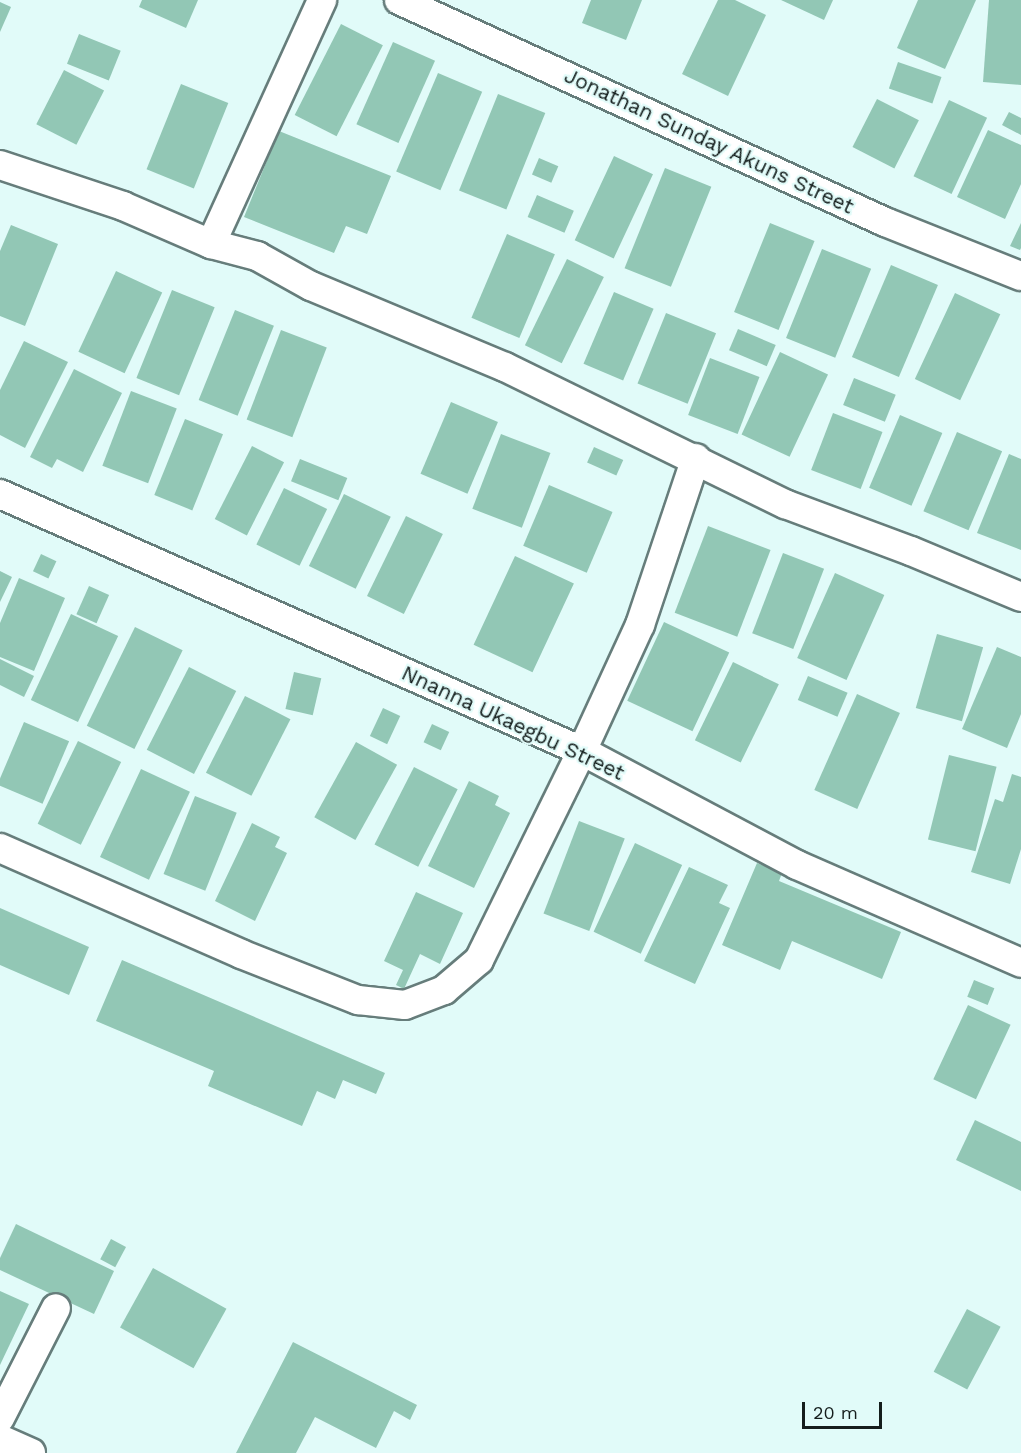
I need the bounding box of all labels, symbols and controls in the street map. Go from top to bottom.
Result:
street label: Jonathan Sunday Akuns Street [560,62,858,220]
street label: Nnanna Ukaegbu Street [397,660,629,786]
scale bar [805,1390,884,1428]
text: 20 m [813,1402,858,1423]

